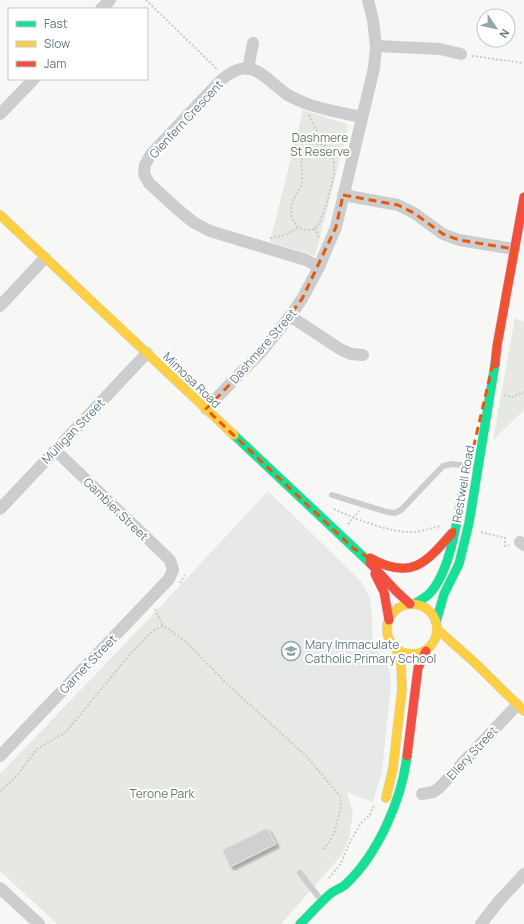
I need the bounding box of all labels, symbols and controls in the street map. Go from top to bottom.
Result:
legend [8,8,148,80]
north arrow [476,8,516,48]
text: Fast [44,15,68,32]
text: N [496,26,513,41]
text: Slow [44,35,70,52]
text: Jam [44,55,66,72]
street label: Glenfern Crescent [145,76,227,162]
park label: Dashmere St Reserve [290,129,350,160]
street label: Dashmere Street [226,305,300,387]
street label: Mimosa Road [160,348,224,412]
street label: Mulligan Street [38,395,108,467]
street label: Restwell Road [448,444,478,524]
street label: Gambier Street [80,474,152,544]
street label: Garnet Street [55,631,121,697]
place label: Mary Immaculate Catholic Primary School [305,636,436,667]
school or university icon: Mary Immaculate Catholic Primary School [280,640,302,662]
street label: Ellery Street [443,722,501,784]
park label: Terone Park [130,785,196,802]

